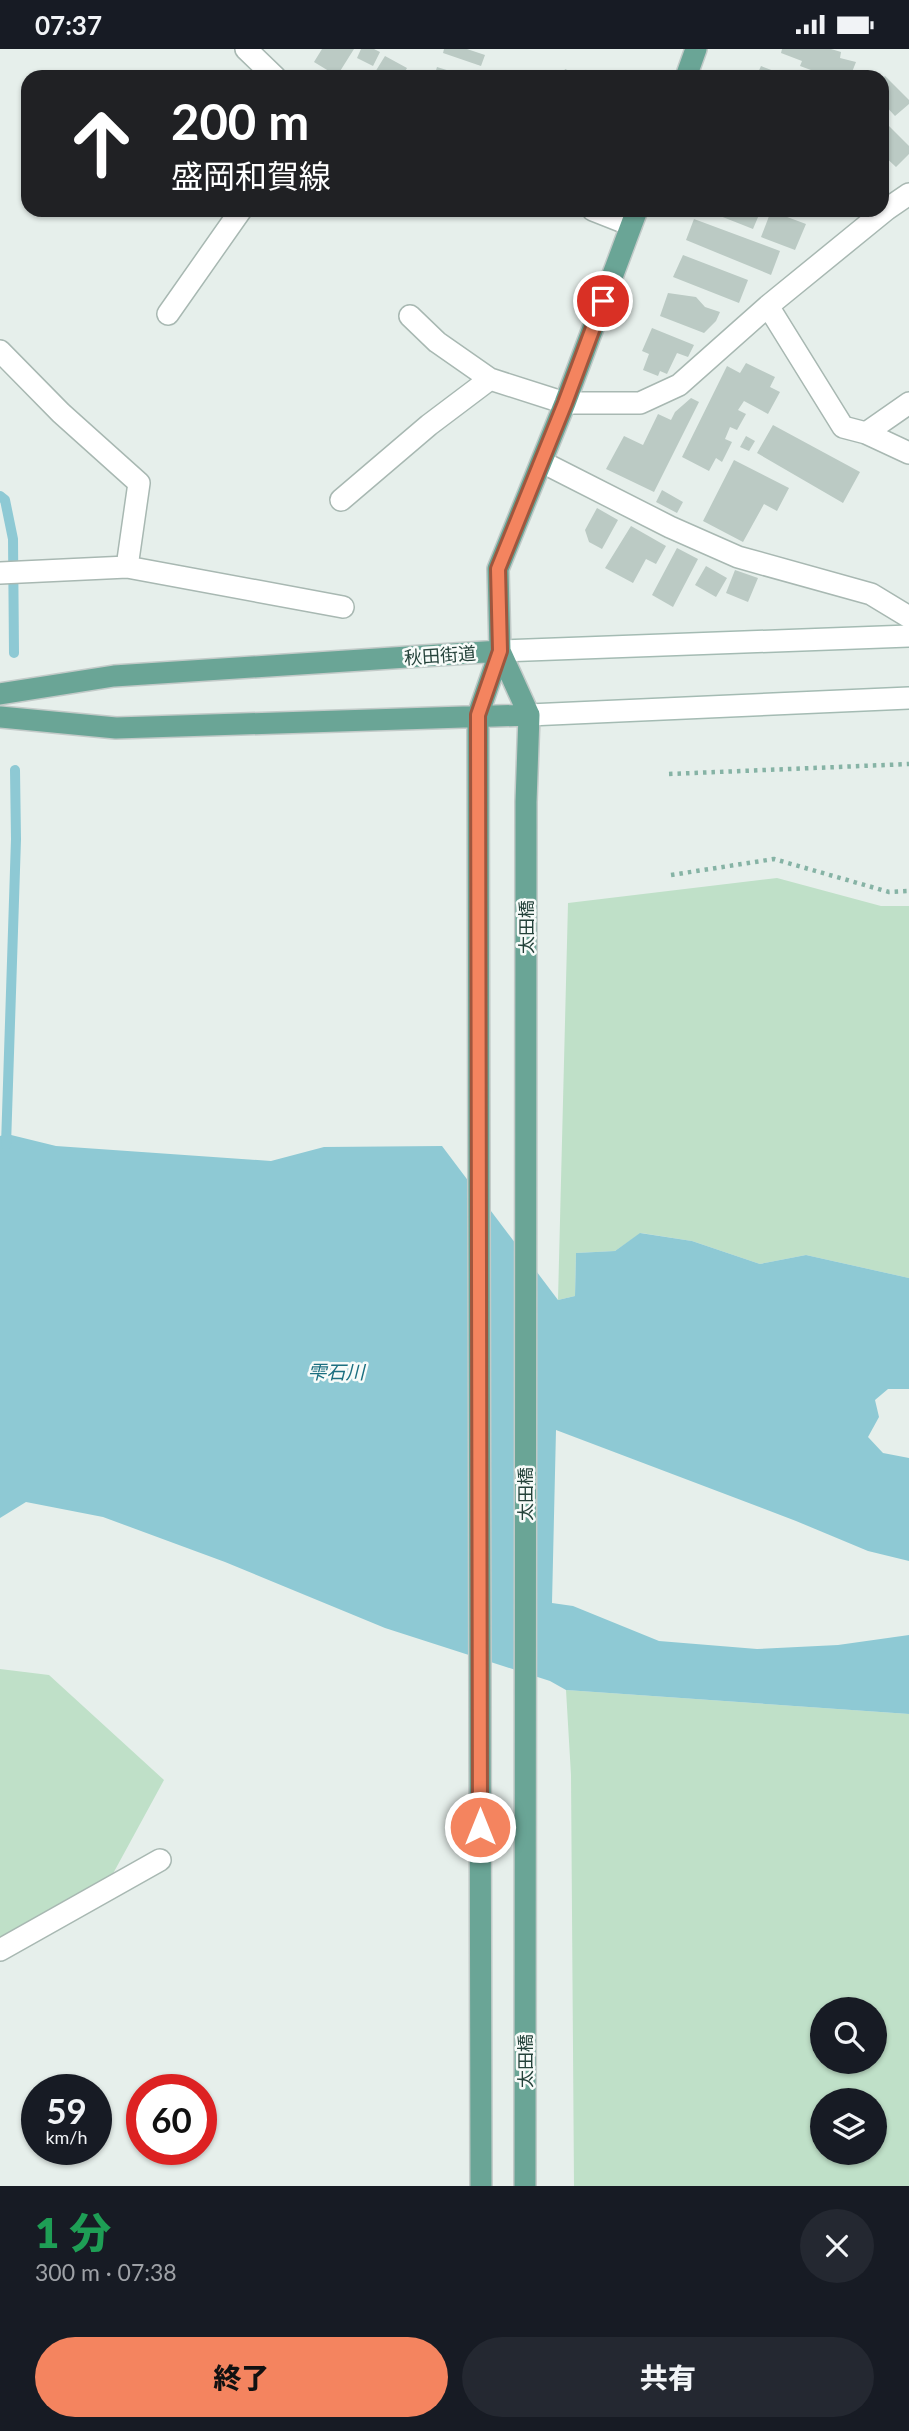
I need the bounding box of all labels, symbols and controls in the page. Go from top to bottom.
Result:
text: 07:37 [35,9,102,41]
text: 200 m [171,92,309,150]
icon: ahead [56,98,147,189]
text: 盛岡和賀線 [171,156,331,195]
pin [573,271,633,331]
icon: arrive [584,282,622,320]
street label: 秋田街道 [403,642,477,668]
street label: 太田橋 [515,900,537,954]
water label: 雫石川 [307,1360,366,1383]
street label: 太田橋 [514,1467,536,1521]
position arrow [443,1790,517,1864]
map controls [810,1997,887,2165]
button: search [810,1997,887,2074]
street label: 太田橋 [514,2034,536,2088]
speed limit sign: 60 [126,2074,217,2165]
button: layers [810,2088,887,2165]
text: 59 [46,2089,87,2131]
text: km/h [45,2126,88,2148]
text: 1 分 [35,2207,111,2257]
button: close [800,2209,874,2283]
text: 300 m · 07:38 [35,2258,177,2286]
button: 終了 [35,2337,448,2417]
button: 共有 [462,2337,874,2417]

